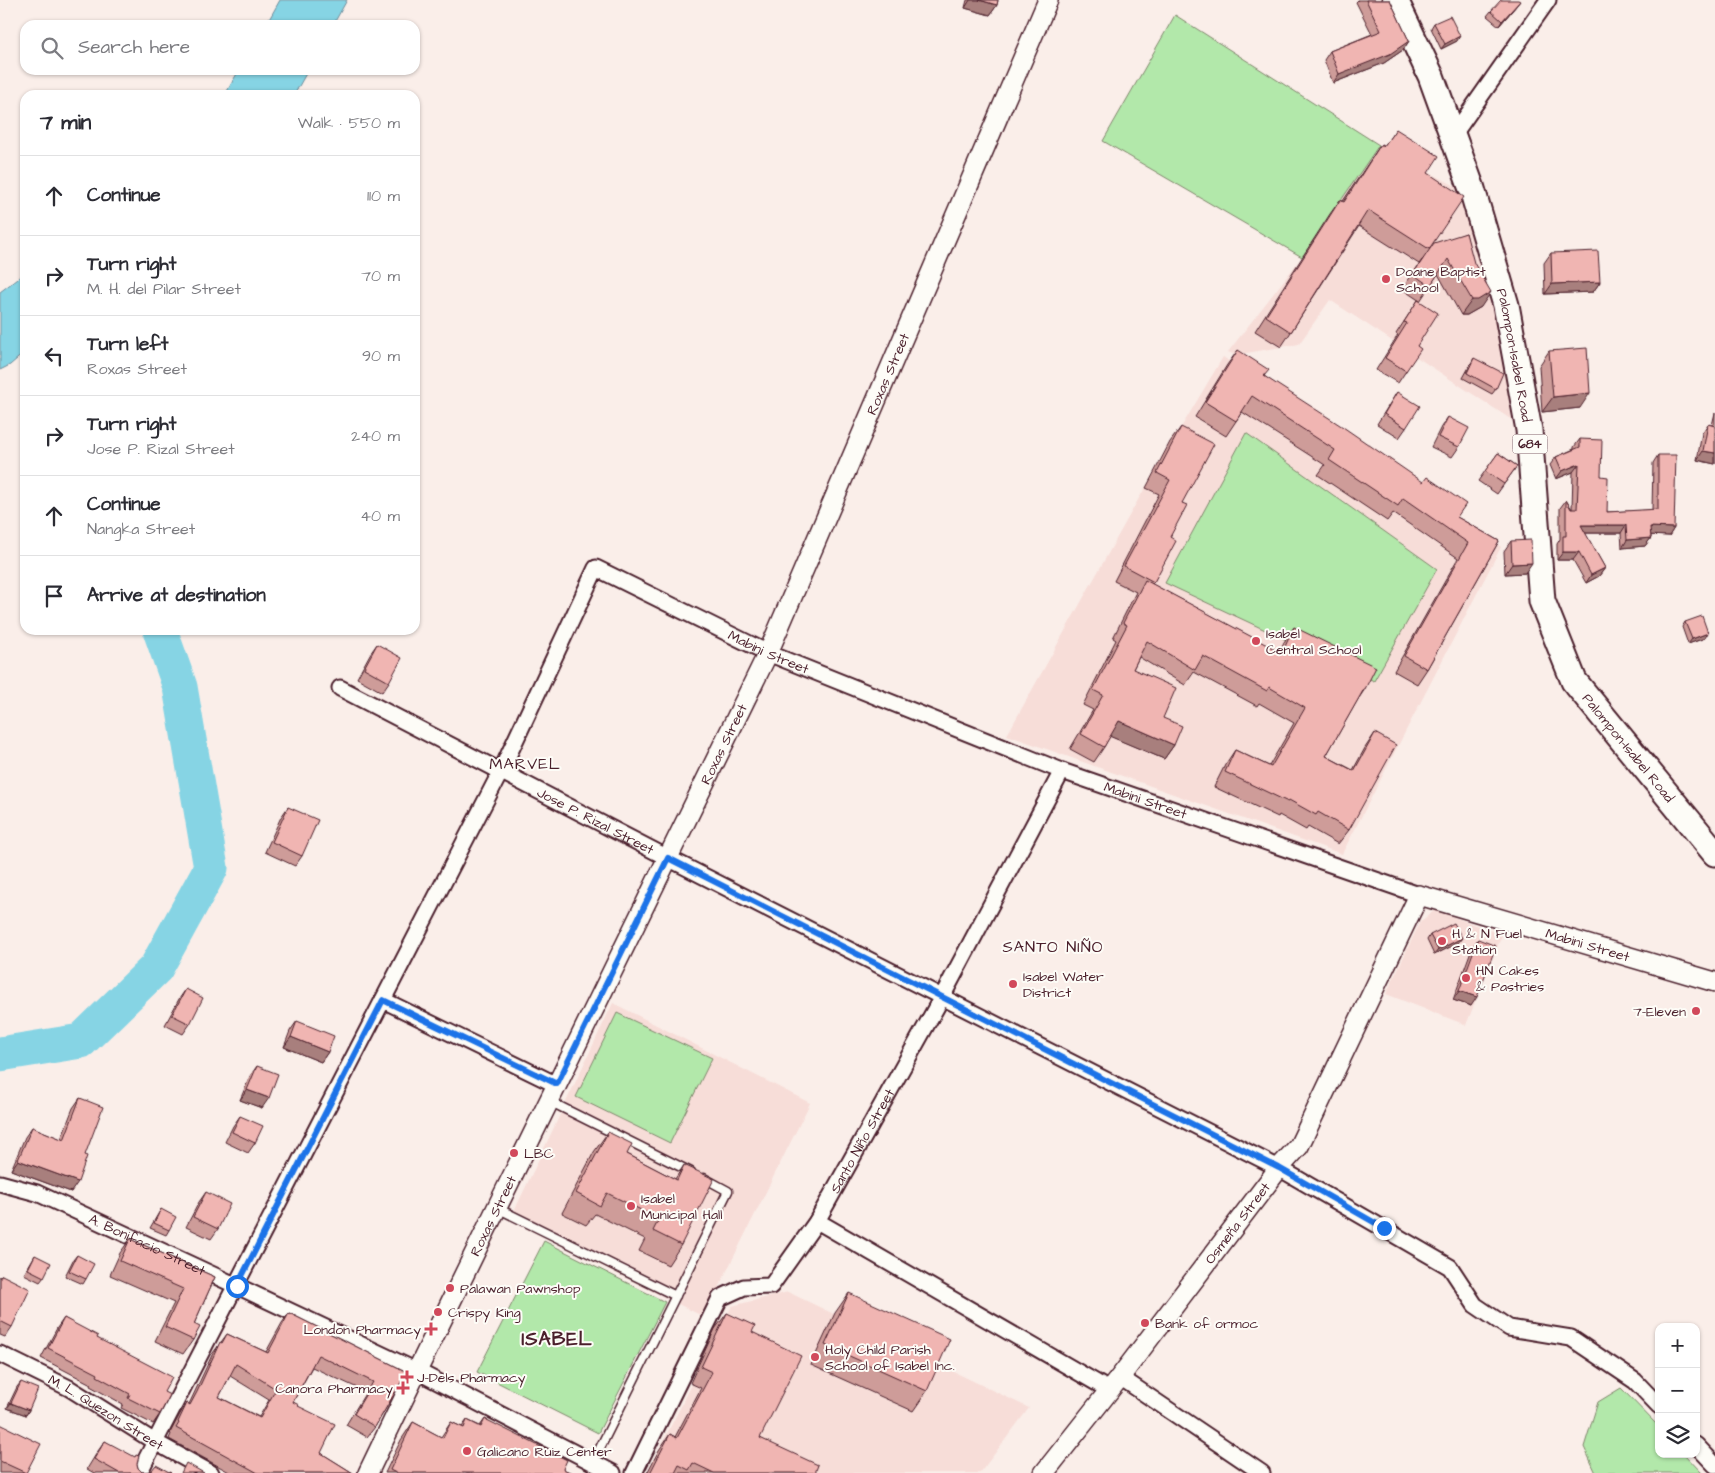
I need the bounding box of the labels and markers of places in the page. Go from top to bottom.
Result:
place label: Doane Baptist School [1396,262,1486,298]
marker: Doane Baptist School [1380,273,1392,285]
place label: Isabel Central School [1266,624,1362,660]
marker: Isabel Central School [1250,635,1262,647]
place label: H & N Fuel Station [1452,924,1522,960]
marker: H & N Fuel Station [1436,935,1448,947]
place label: HN Cakes & Pastries [1476,961,1544,997]
place label: Isabel Water District [1023,967,1104,1003]
marker: HN Cakes & Pastries [1460,972,1472,984]
marker: Isabel Water District [1007,978,1019,990]
place label: 7-Eleven [1633,1002,1686,1022]
marker: 7-Eleven [1690,1005,1702,1017]
place label: LBC [524,1144,554,1164]
marker: LBC [508,1147,520,1159]
place label: Isabel Municipal Hall [641,1189,723,1225]
marker: Isabel Municipal Hall [625,1200,637,1212]
place label: Palawan Pawnshop [460,1279,581,1299]
marker: Palawan Pawnshop [444,1282,456,1294]
place label: Crispy King [448,1303,521,1323]
marker: Crispy King [432,1306,444,1318]
place label: Bank of ormoc [1155,1314,1258,1334]
marker: Bank of ormoc [1139,1317,1151,1329]
place label: London Pharmacy [304,1320,421,1340]
marker: London Pharmacy [425,1323,437,1335]
place label: Holy Child Parish School of Isabel Inc. [825,1340,955,1376]
marker: Holy Child Parish School of Isabel Inc. [809,1351,821,1363]
place label: J-Dels Pharmacy [417,1368,526,1388]
marker: J-Dels Pharmacy [401,1371,413,1383]
place label: Canora Pharmacy [275,1379,393,1399]
marker: Canora Pharmacy [397,1382,409,1394]
place label: Galicano Ruiz Center [477,1442,612,1462]
marker: Galicano Ruiz Center [461,1445,473,1457]

